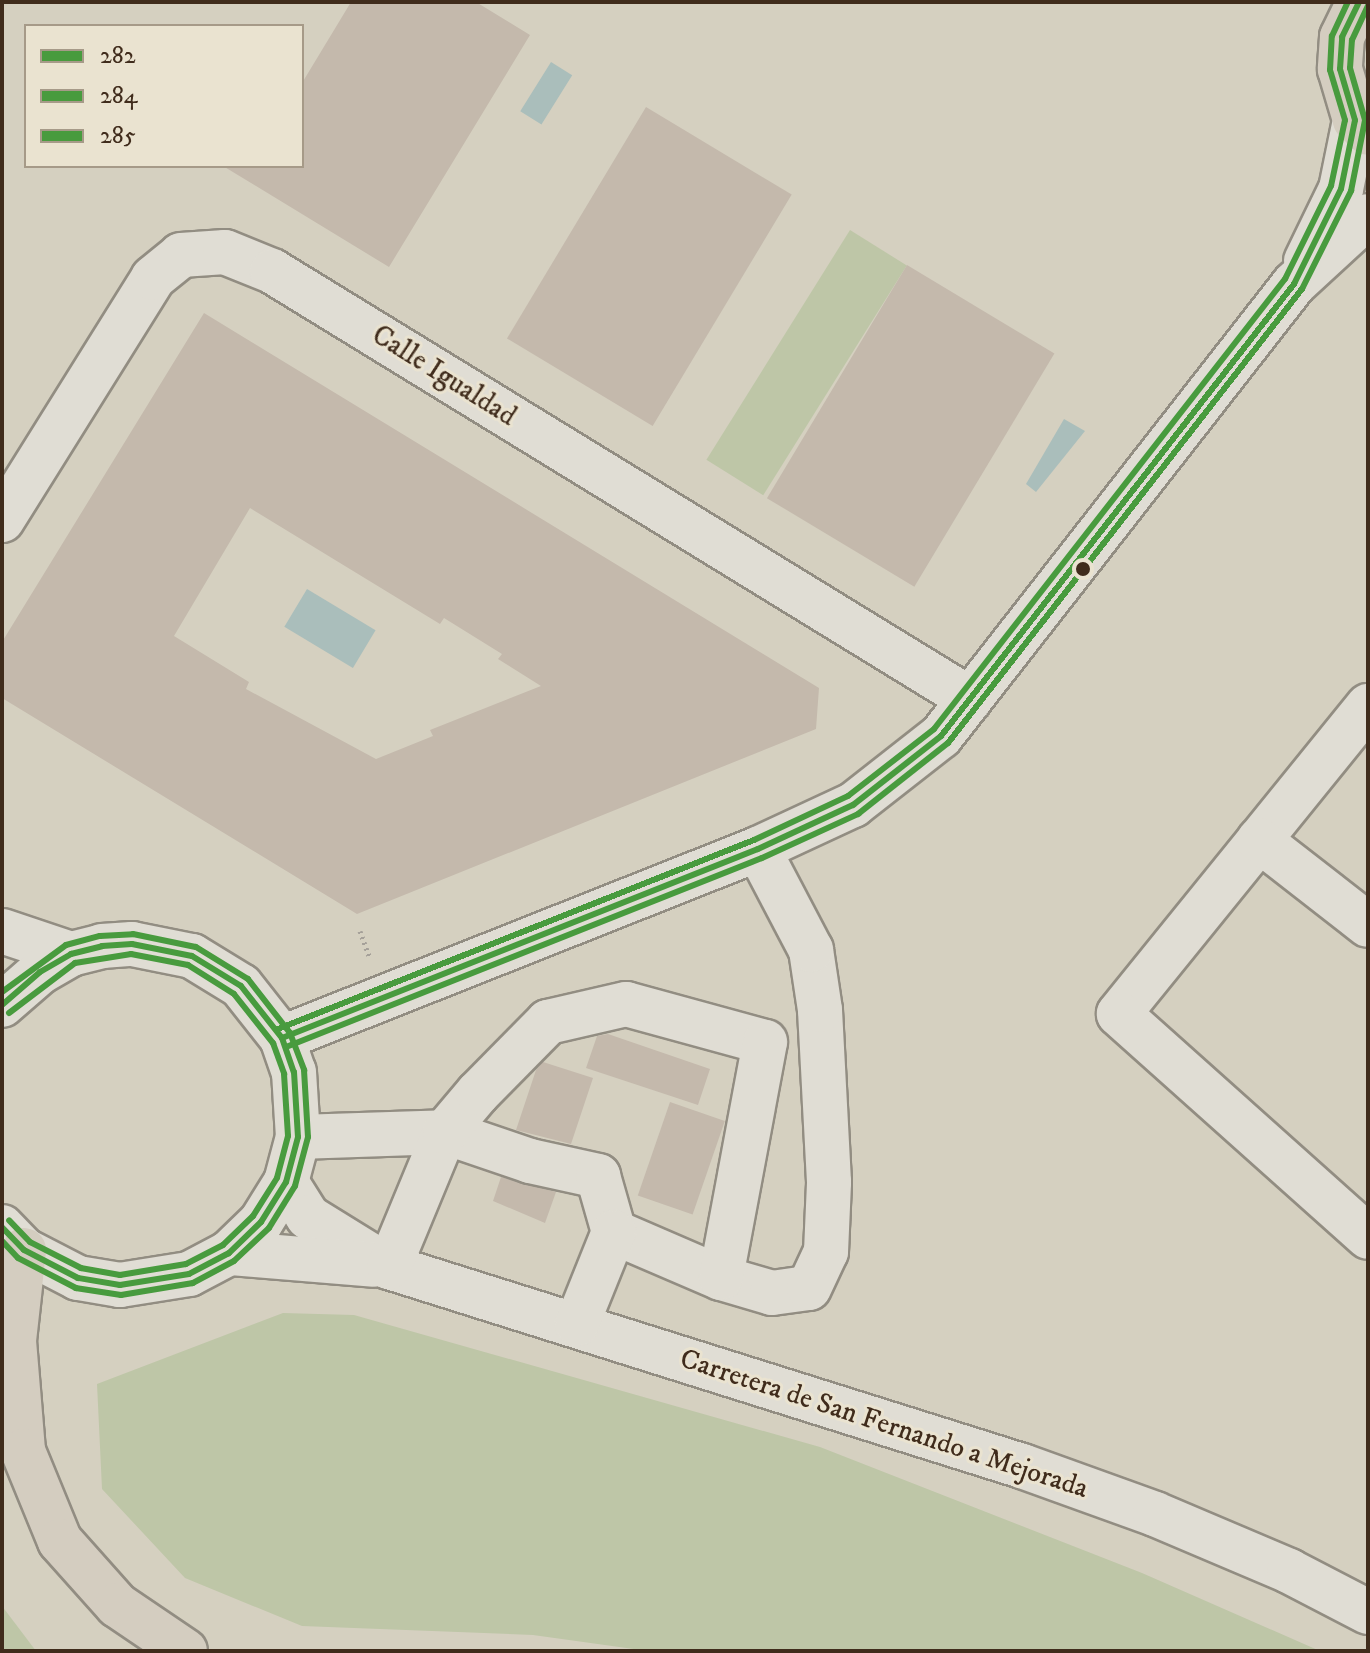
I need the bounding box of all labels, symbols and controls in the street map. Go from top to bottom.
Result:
legend [24,24,304,168]
text: 282 [100,41,136,71]
text: 284 [100,81,138,111]
text: 285 [100,121,136,151]
street label: Calle Igualdad [366,318,522,434]
unlabelled marker [1075,561,1091,577]
street label: Carretera de San Fernando a Mejorada [676,1342,1092,1506]

